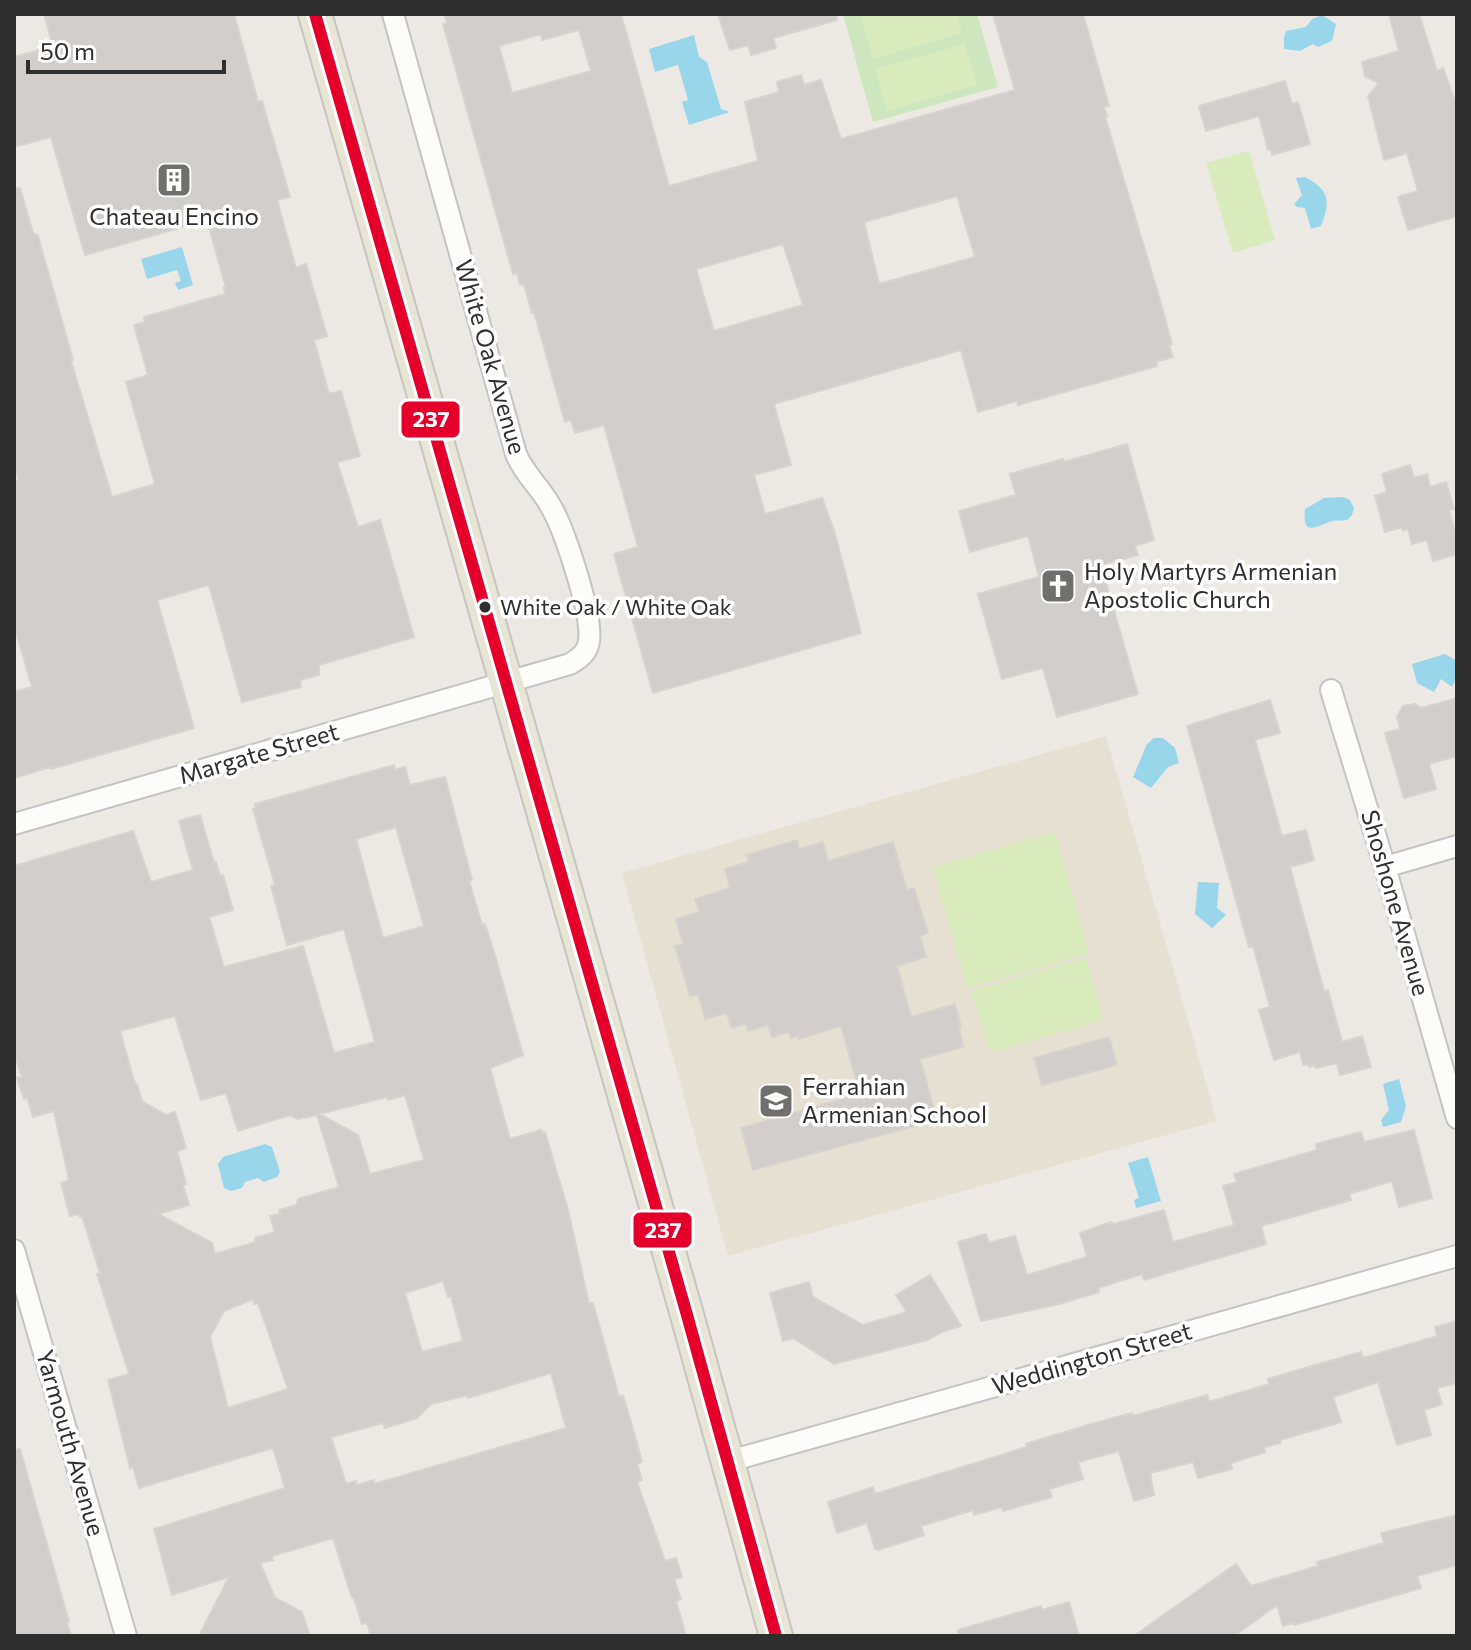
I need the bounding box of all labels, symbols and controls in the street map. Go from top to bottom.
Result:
scale bar [28,24,224,74]
text: 50 m [40,36,95,65]
building icon: Chateau Encino [155,161,193,199]
place label: Chateau Encino [89,201,259,230]
street label: White Oak Avenue [450,256,533,457]
line badge: 237 [400,400,461,439]
text: 237 [412,405,450,432]
place label: Holy Martyrs Armenian Apostolic Church [1084,556,1337,613]
church icon: Holy Martyrs Armenian Apostolic Church [1039,567,1077,605]
place label: White Oak / White Oak [500,593,732,620]
marker: White Oak / White Oak [477,599,493,615]
street label: Margate Street [175,716,342,789]
street label: Shoshone Avenue [1356,806,1437,999]
place label: Ferrahian Armenian School [802,1071,987,1128]
school or university icon: Ferrahian Armenian School [757,1082,795,1120]
line badge: 237 [632,1211,693,1249]
text: 237 [644,1216,682,1243]
street label: Weddington Street [988,1315,1195,1400]
street label: Yarmouth Avenue [31,1346,112,1539]

